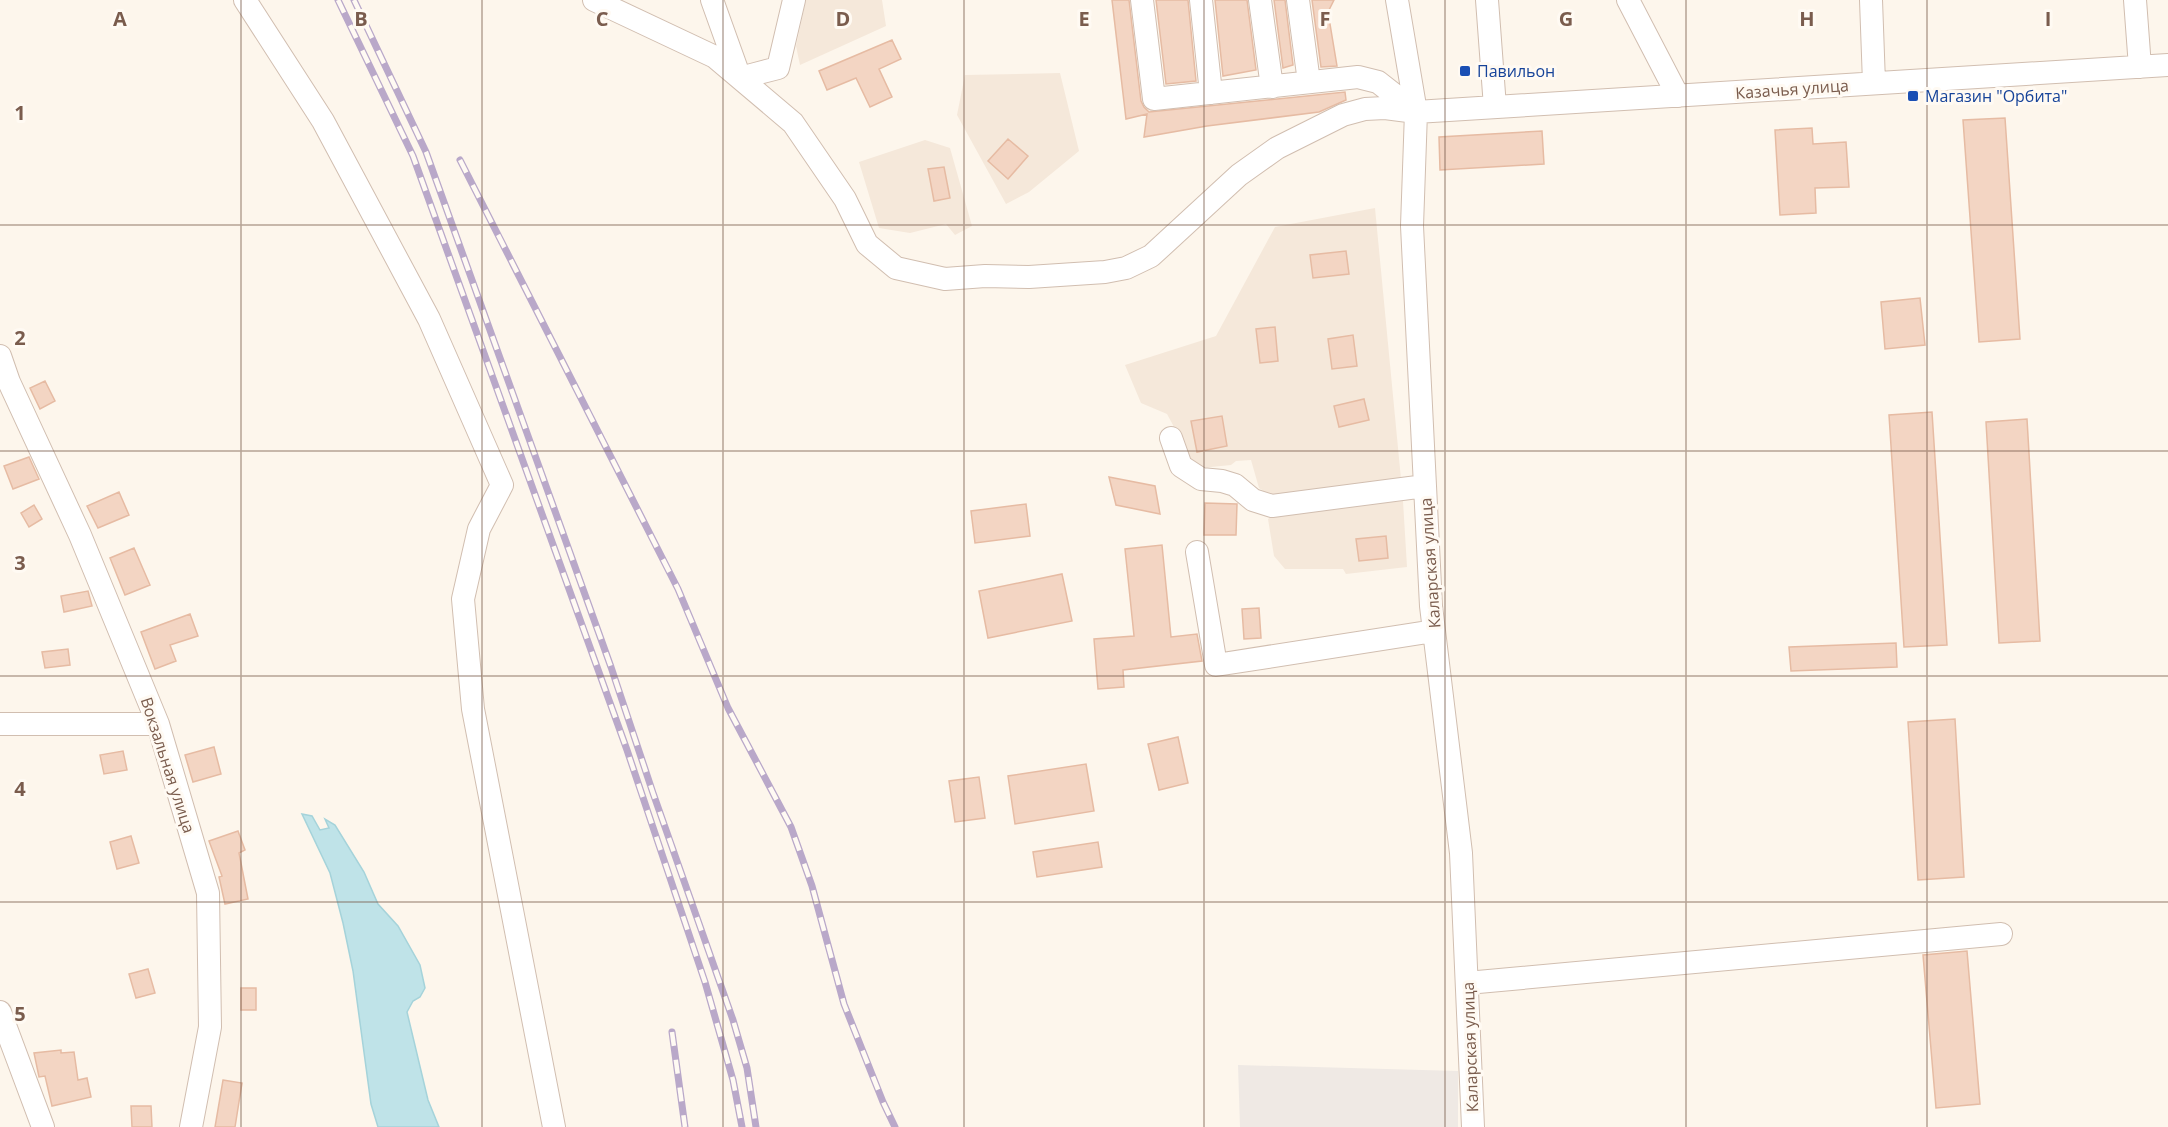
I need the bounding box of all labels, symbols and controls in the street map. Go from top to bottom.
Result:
text: A [113,5,127,32]
text: B [354,5,368,32]
text: C [596,5,609,32]
text: D [836,5,850,32]
text: E [1078,5,1090,32]
text: F [1320,5,1330,32]
text: G [1559,5,1573,32]
text: H [1799,5,1815,32]
text: I [2045,5,2051,32]
place label: Павильон [1477,60,1555,82]
marker: Павильон [1458,64,1472,78]
street label: Казачья улица [1735,74,1849,104]
place label: Магазин "Орбита" [1925,85,2067,107]
marker: Магазин "Орбита" [1906,89,1920,103]
text: 1 [14,99,26,126]
text: 2 [14,324,26,351]
street label: Каларская улица [1414,497,1446,629]
text: 3 [14,549,26,576]
street label: Вокзальная улица [136,694,200,836]
text: 4 [14,775,26,802]
street label: Каларская улица [1457,981,1483,1113]
text: 5 [14,1000,26,1027]

